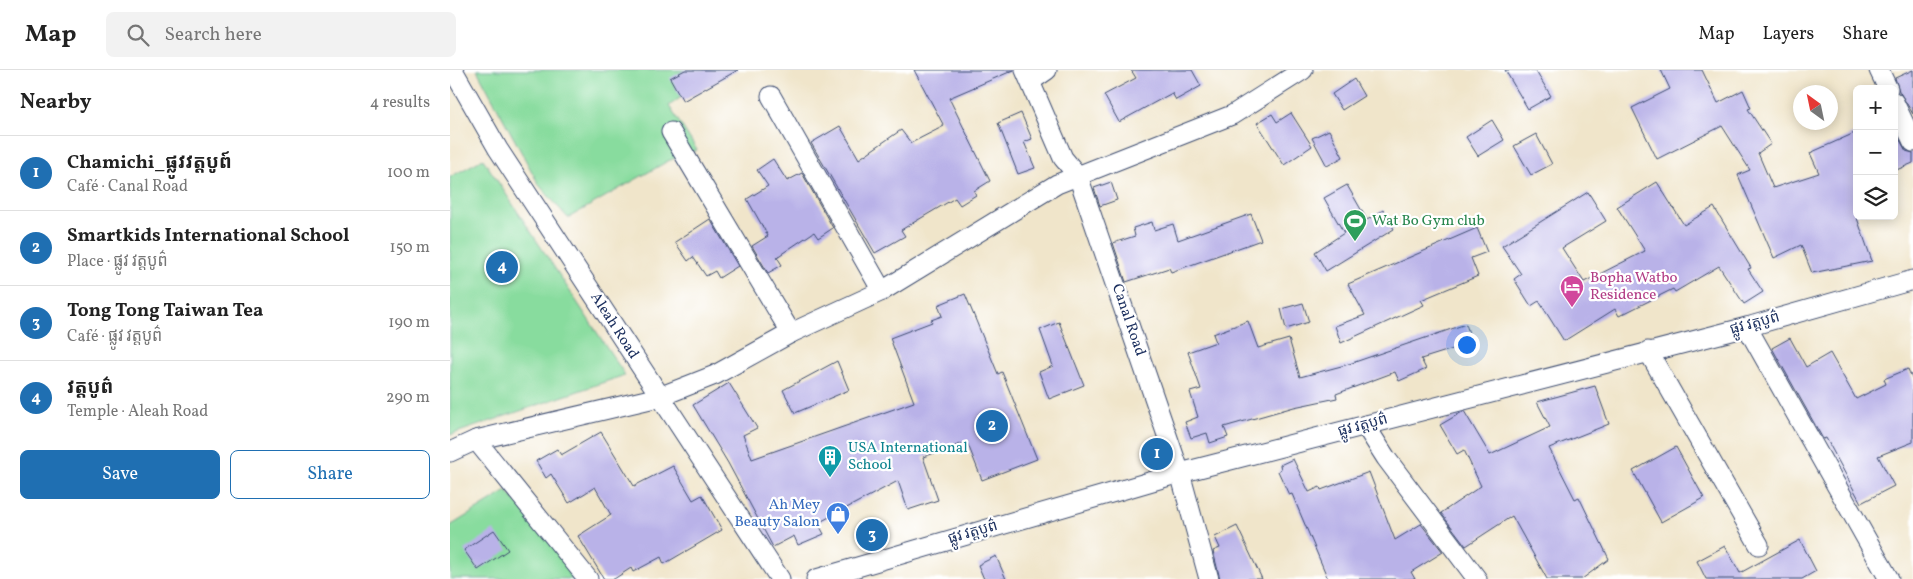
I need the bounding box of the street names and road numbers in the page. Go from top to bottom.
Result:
street label: Canal Road [1106,281,1150,359]
street label: Aleah Road [585,289,643,363]
street label: ផ្លូវ វត្តបូព៌ [1728,307,1783,342]
street label: ផ្លូវ វត្តបូព៌ [1336,409,1391,444]
street label: ផ្លូវ វត្តបូព៌ [946,516,1001,551]

